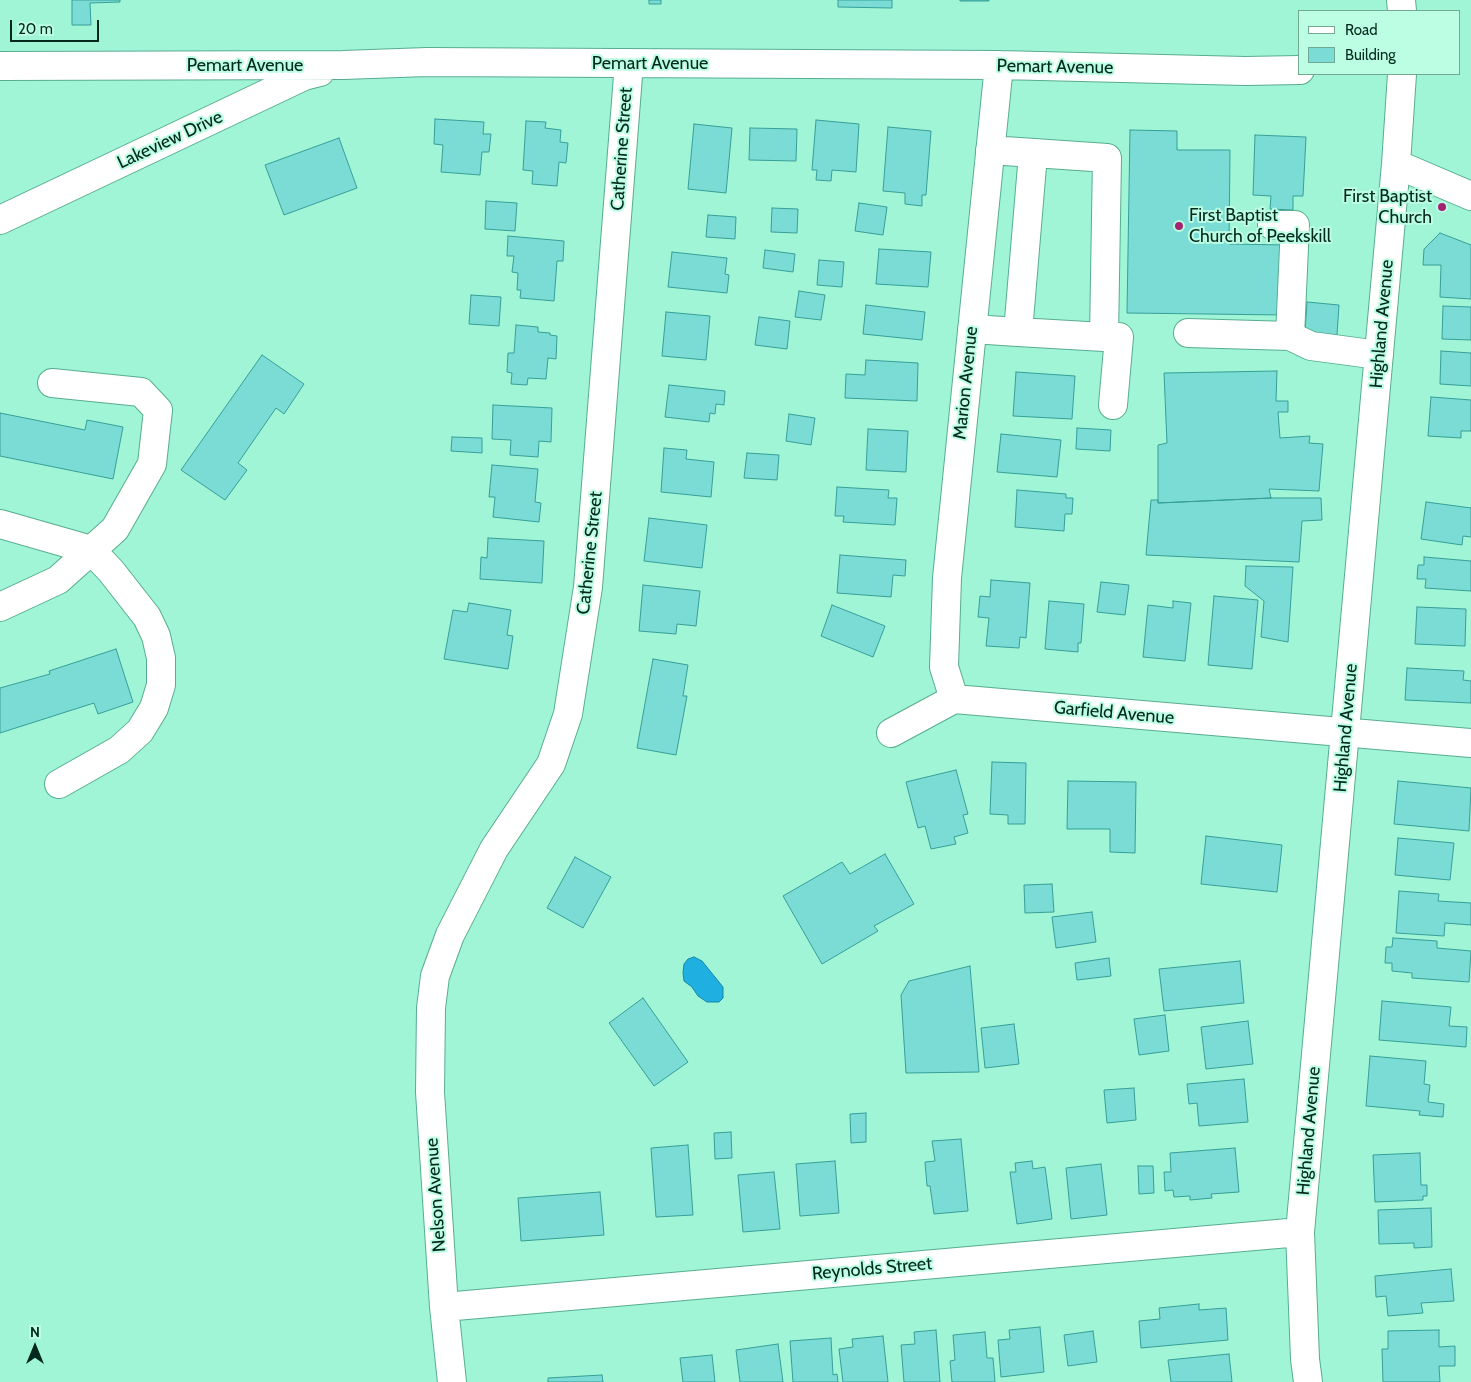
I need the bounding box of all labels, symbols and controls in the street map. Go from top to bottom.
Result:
scale bar [12,10,101,42]
legend [1298,10,1461,75]
text: 20 m [18,20,53,38]
text: Road [1345,21,1378,39]
text: Building [1345,46,1396,64]
street label: Pemart Avenue [592,53,708,75]
street label: Pemart Avenue [187,55,303,77]
street label: Pemart Avenue [997,55,1113,79]
street label: Catherine Street [607,87,637,211]
street label: Lakeview Drive [114,106,226,174]
place label: First Baptist Church [1343,186,1432,228]
marker: First Baptist Church [1436,201,1448,213]
place label: First Baptist Church of Peekskill [1189,205,1331,248]
marker: First Baptist Church of Peekskill [1173,220,1185,232]
street label: Highland Avenue [1366,259,1398,389]
street label: Marion Avenue [949,325,983,441]
street label: Catherine Street [573,490,607,616]
street label: Highland Avenue [1330,663,1362,793]
street label: Garfield Avenue [1053,697,1175,729]
street label: Highland Avenue [1293,1066,1325,1196]
street label: Nelson Avenue [421,1137,451,1253]
street label: Reynolds Street [811,1253,933,1285]
north arrow [10,1322,60,1372]
text: N [30,1323,40,1341]

